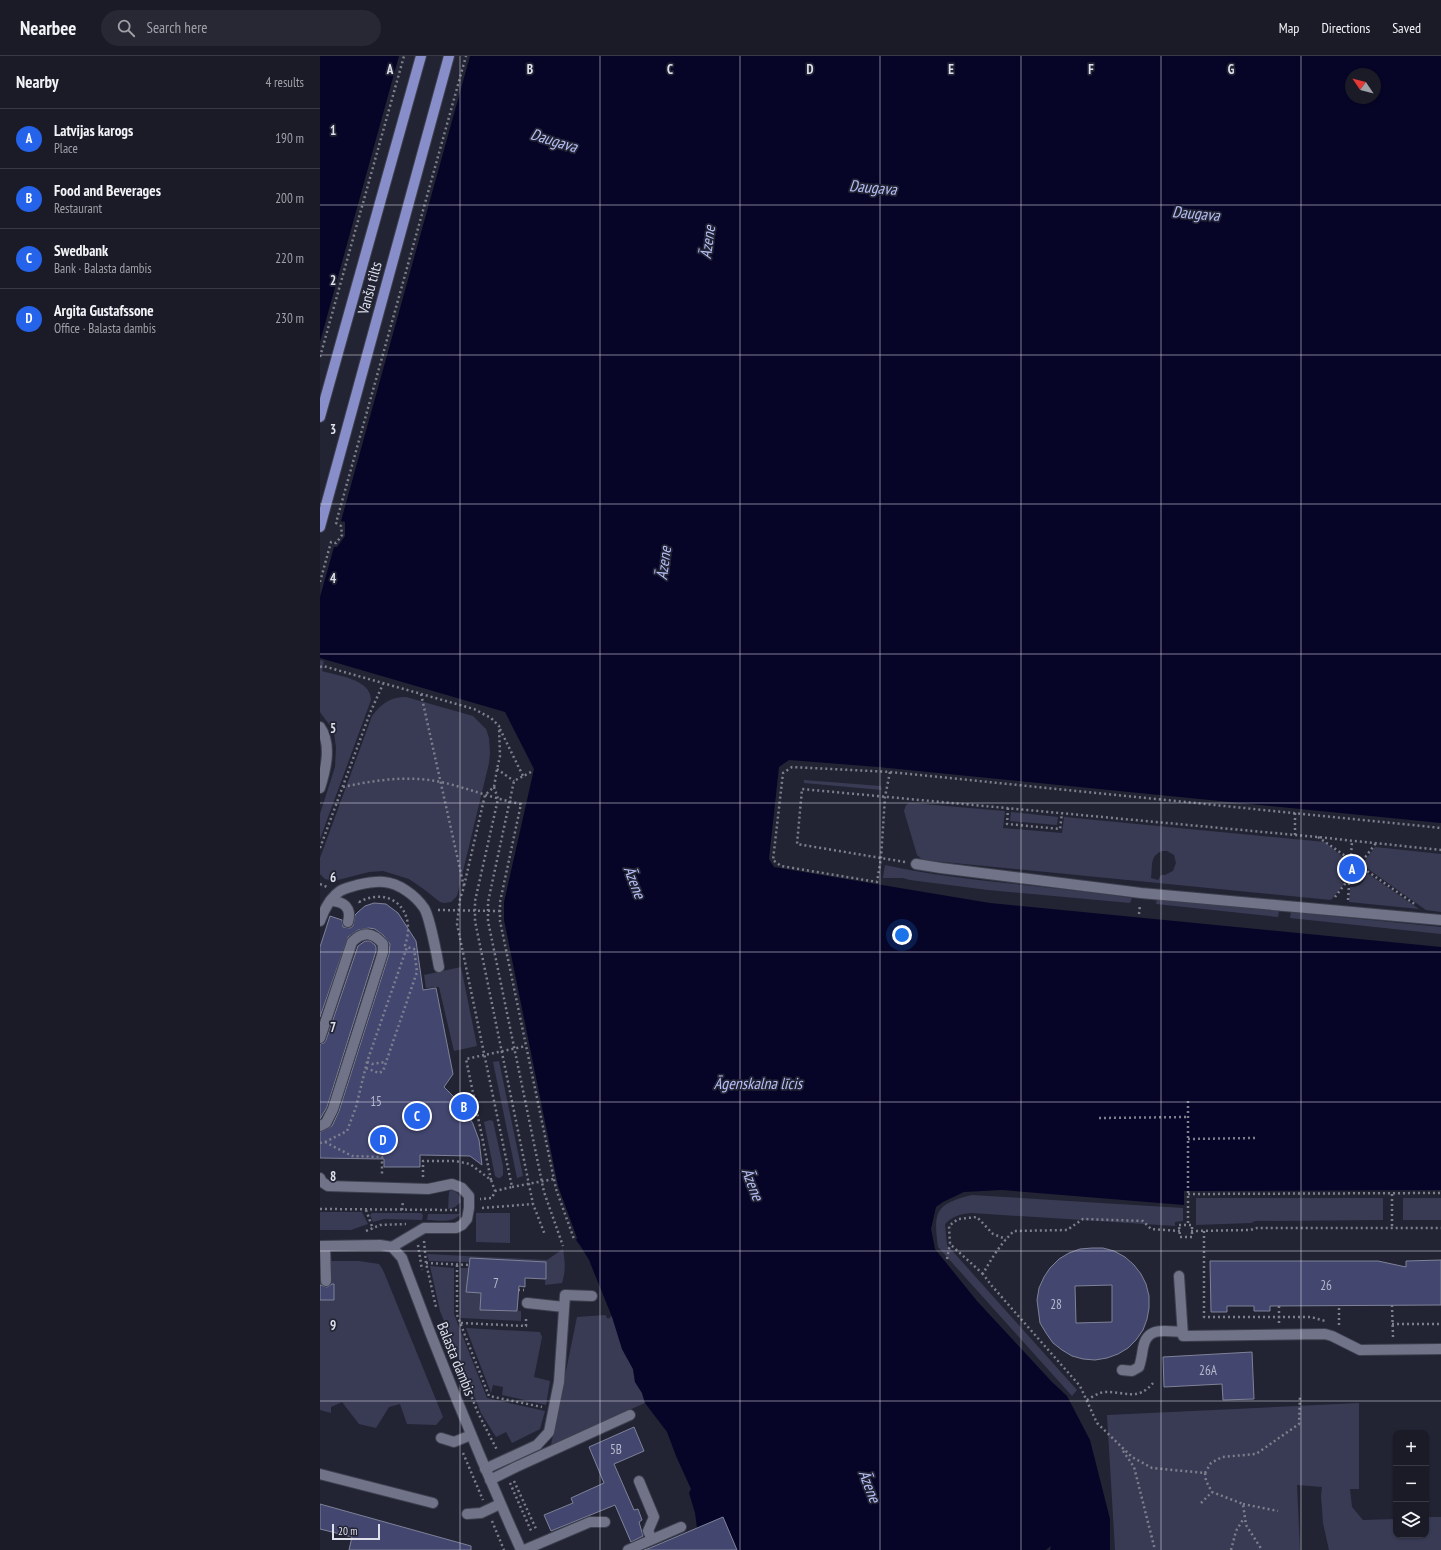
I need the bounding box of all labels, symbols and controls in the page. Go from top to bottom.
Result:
search box [101,10,381,46]
text: Nearbee [20,16,77,40]
icon: search [115,17,137,39]
text: Search here [147,18,207,37]
text: Map [1279,19,1299,37]
text: Directions [1321,19,1370,37]
text: Saved [1392,19,1421,37]
text: A [386,61,394,78]
text: B [527,61,533,78]
text: C [667,61,673,78]
text: D [807,61,814,78]
text: E [948,61,954,78]
text: F [1088,61,1094,78]
text: G [1228,61,1235,78]
north arrow [1345,68,1381,104]
text: Nearby [16,71,59,93]
text: 4 results [265,74,304,91]
text: Latvijas karogs [54,121,133,140]
text: 1 [330,122,336,139]
water label: Daugava [528,123,581,157]
text: A [26,130,32,147]
text: 190 m [275,130,304,147]
text: Place [54,140,78,157]
water label: Daugava [848,175,899,199]
text: Food and Beverages [54,181,161,200]
text: B [26,190,32,207]
text: 200 m [275,190,304,207]
text: Restaurant [54,200,102,217]
water label: Daugava [1171,201,1222,225]
water label: Āzene [695,223,719,260]
text: Swedbank [54,241,108,260]
text: C [26,250,32,267]
text: 220 m [275,250,304,267]
street label: Vanšu tilts [353,259,386,317]
text: Bank · Balasta dambis [54,260,152,277]
text: 2 [330,272,336,289]
text: Argita Gustafssone [54,301,154,320]
text: D [26,310,32,327]
text: 230 m [275,310,304,327]
text: Office · Balasta dambis [54,320,156,337]
text: 3 [330,421,336,438]
water label: Āzene [651,544,675,581]
text: 4 [330,570,337,587]
text: 5 [330,720,336,737]
pin: A [1339,854,1365,884]
water label: Āzene [620,863,651,902]
text: 6 [330,869,336,886]
your location [892,925,912,945]
text: 7 [330,1019,336,1036]
water label: Āgenskalna līcis [714,1073,804,1093]
pin: B [451,1092,477,1122]
house number: 15 [370,1093,382,1110]
pin: C [404,1101,430,1131]
pin: D [370,1125,396,1155]
water label: Āzene [738,1165,769,1204]
text: 8 [330,1168,336,1185]
house number: 7 [493,1275,499,1292]
house number: 26 [1320,1277,1332,1294]
house number: 28 [1050,1296,1062,1313]
text: 9 [330,1317,336,1334]
street label: Balasta dambis [433,1319,480,1399]
house number: 26A [1199,1362,1218,1379]
map controls [1393,1430,1429,1538]
button: + [1393,1430,1429,1466]
house number: 5B [610,1441,622,1458]
button: − [1393,1466,1429,1502]
water label: Āzene [855,1467,886,1506]
button: layers [1393,1502,1429,1538]
scale bar [332,1522,380,1541]
text: 20 m [338,1524,357,1538]

